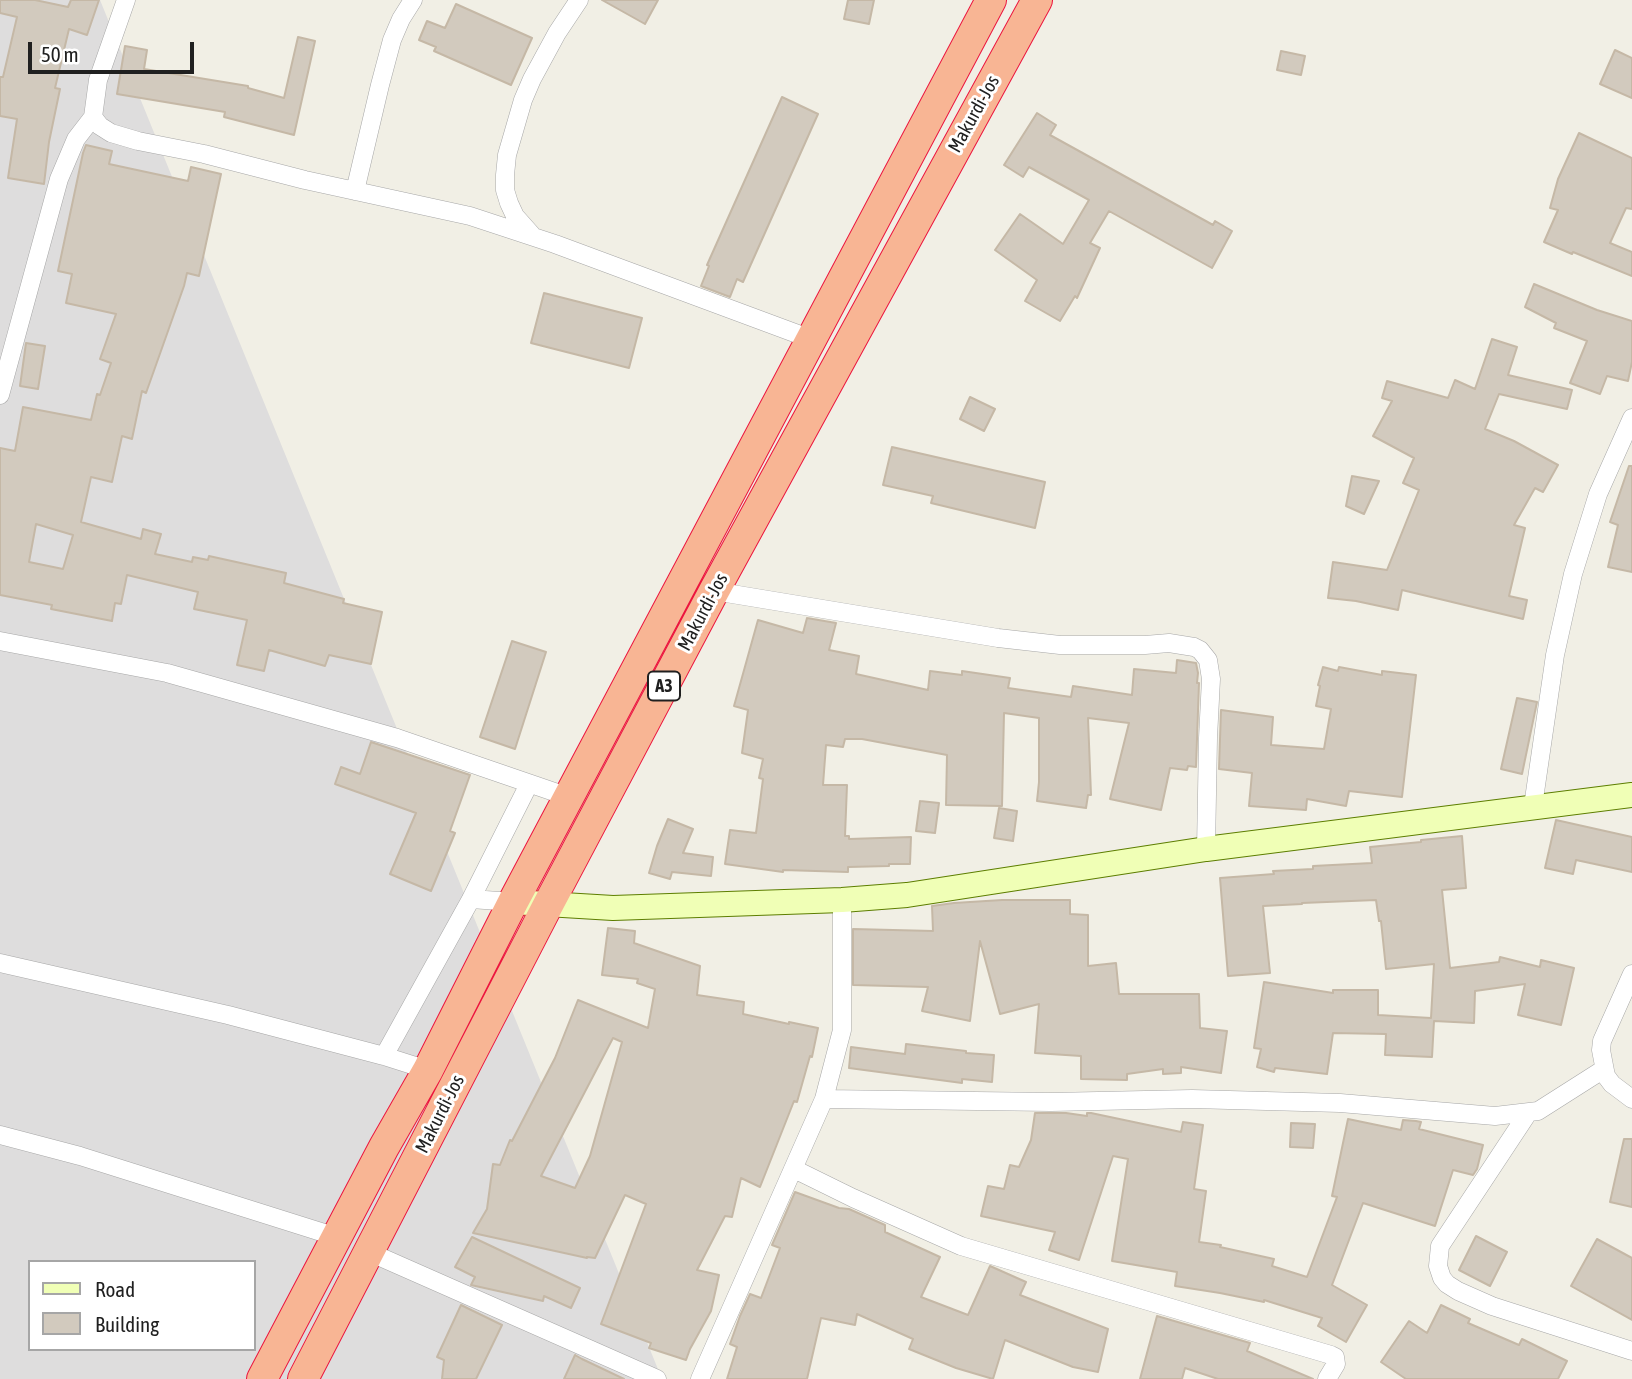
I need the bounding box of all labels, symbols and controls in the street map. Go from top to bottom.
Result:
scale bar [32,28,198,72]
text: 50 m [41,42,79,66]
street label: Makurdi-Jos [944,71,1004,157]
street label: Makurdi-Jos [673,569,733,655]
road number: A3 [648,672,680,700]
street label: Makurdi-Jos [411,1071,469,1157]
legend [28,1260,256,1351]
text: Road [95,1277,135,1301]
text: Building [95,1312,159,1336]

